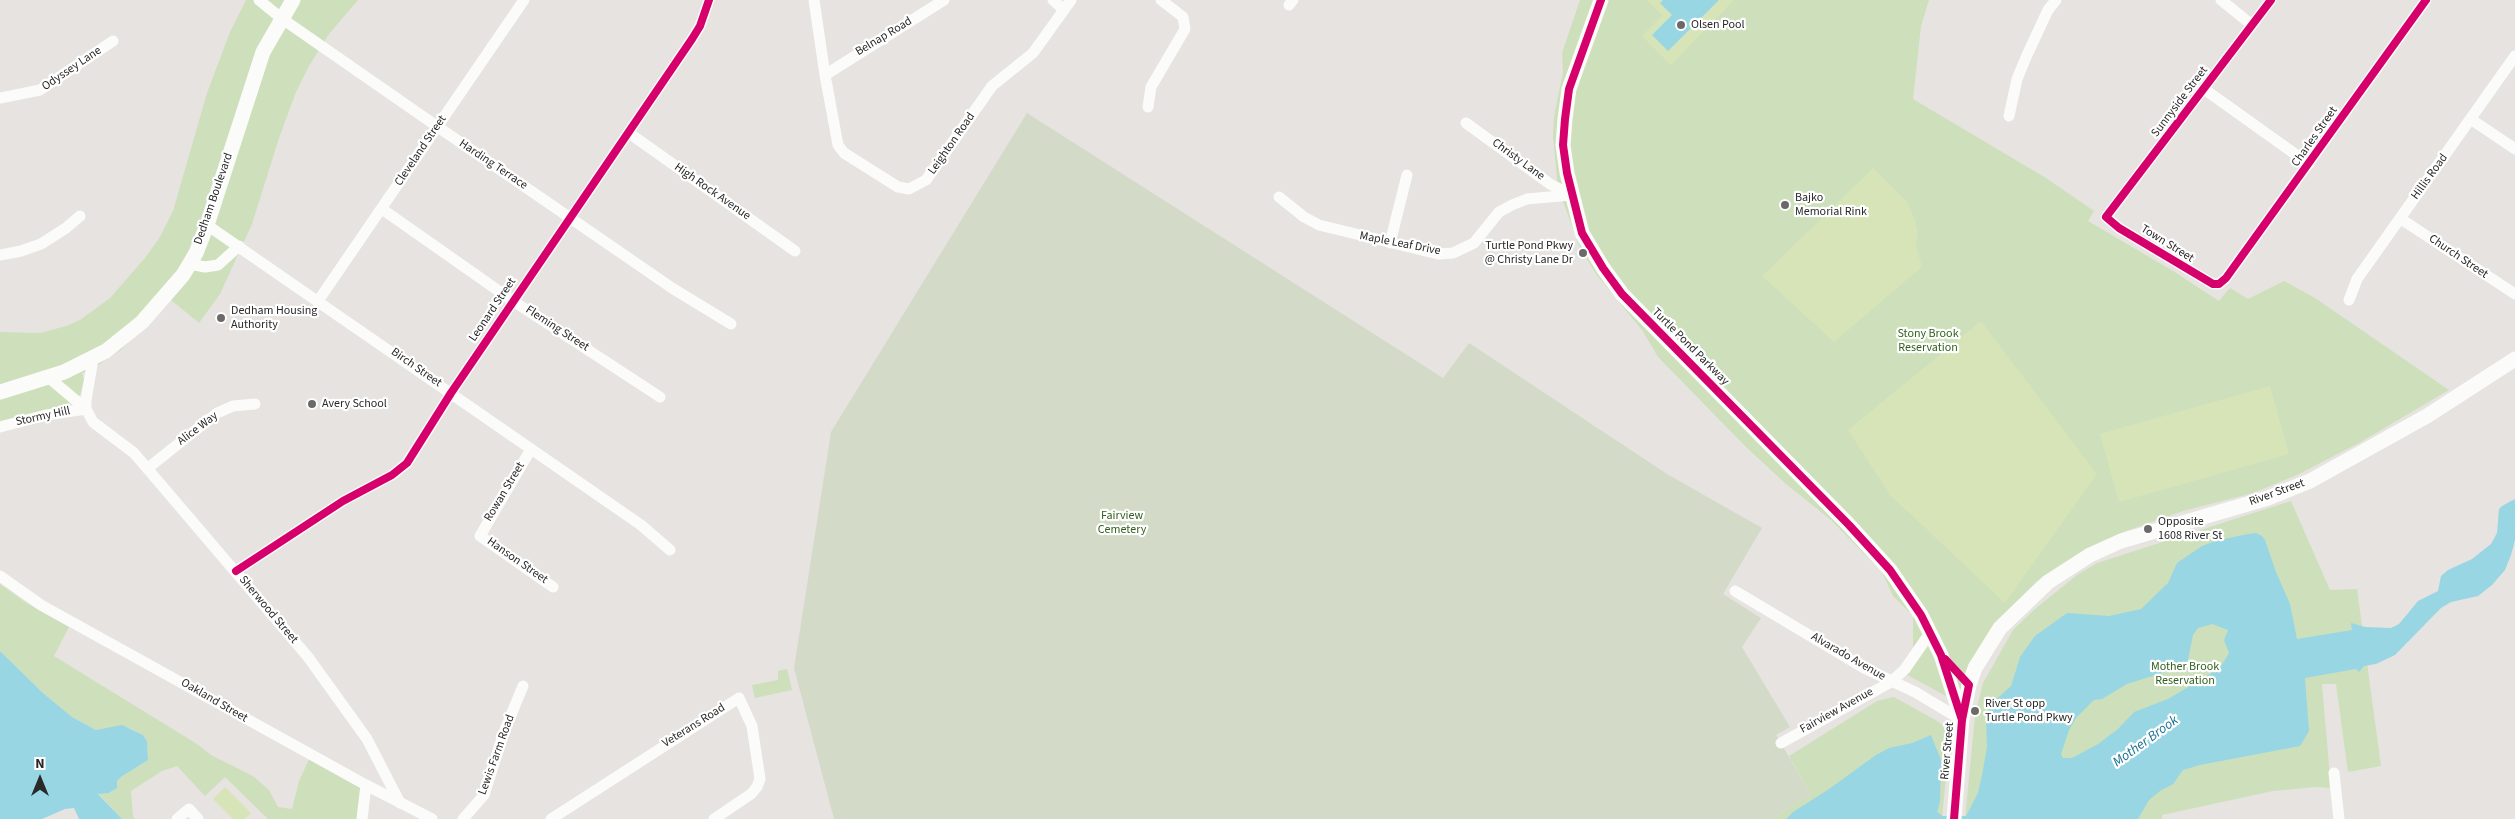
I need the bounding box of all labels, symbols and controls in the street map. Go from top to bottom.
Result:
street label: Belnap Road [853,14,915,60]
place label: Olsen Pool [1691,18,1745,32]
marker: Olsen Pool [1675,19,1687,31]
street label: Odyssey Lane [39,44,105,94]
street label: Sunnyside Street [2149,64,2211,140]
street label: Charles Street [2289,104,2341,170]
street label: Leighton Road [925,110,979,178]
street label: Cleveland Street [392,113,450,189]
street label: Christy Lane [1489,136,1547,184]
street label: Harding Terrace [456,137,530,193]
street label: Dedham Boulevard [192,151,236,247]
street label: Hillis Road [2409,151,2451,203]
street label: High Rock Avenue [671,160,753,224]
place label: Bajko Memorial Rink [1795,191,1867,219]
marker: Bajko Memorial Rink [1779,199,1791,211]
street label: Town Street [2138,222,2196,266]
street label: Maple Leaf Drive [1358,229,1442,259]
street label: Church Street [2426,232,2490,282]
place label: Turtle Pond Pkwy @ Christy Lane Dr [1485,239,1573,267]
marker: Turtle Pond Pkwy @ Christy Lane Dr [1577,247,1589,259]
street label: Leonard Street [466,275,520,345]
street label: Fleming Street [523,303,591,355]
place label: Dedham Housing Authority [231,304,317,332]
street label: Turtle Pond Parkway [1648,305,1732,389]
marker: Dedham Housing Authority [215,312,227,324]
park label: Stony Brook Reservation [1897,327,1959,355]
street label: Birch Street [388,345,444,391]
place label: Avery School [322,397,387,411]
marker: Avery School [306,398,318,410]
street label: Stormy Hill [14,404,72,430]
street label: Alice Way [175,409,221,449]
street label: Rowan Street [482,460,528,524]
street label: River Street [2247,476,2307,510]
park label: Fairview Cemetery [1098,509,1146,537]
place label: Opposite 1608 River St [2158,515,2222,543]
marker: Opposite 1608 River St [2142,523,2154,535]
street label: Hanson Street [484,535,550,587]
street label: Sherwood Street [235,573,301,647]
street label: Alvarado Avenue [1808,630,1888,684]
park label: Mother Brook Reservation [2151,660,2219,688]
street label: Oakland Street [178,676,250,726]
street label: Fairview Avenue [1798,685,1876,737]
place label: River St opp Turtle Pond Pkwy [1985,697,2073,725]
street label: Veterans Road [660,701,728,751]
marker: River St opp Turtle Pond Pkwy [1969,705,1981,717]
street label: Lewis Farm Road [476,713,518,797]
water label: Mother Brook [2110,713,2182,771]
street label: River Street [1938,722,1958,780]
north arrow [15,754,65,804]
text: N [35,754,45,774]

